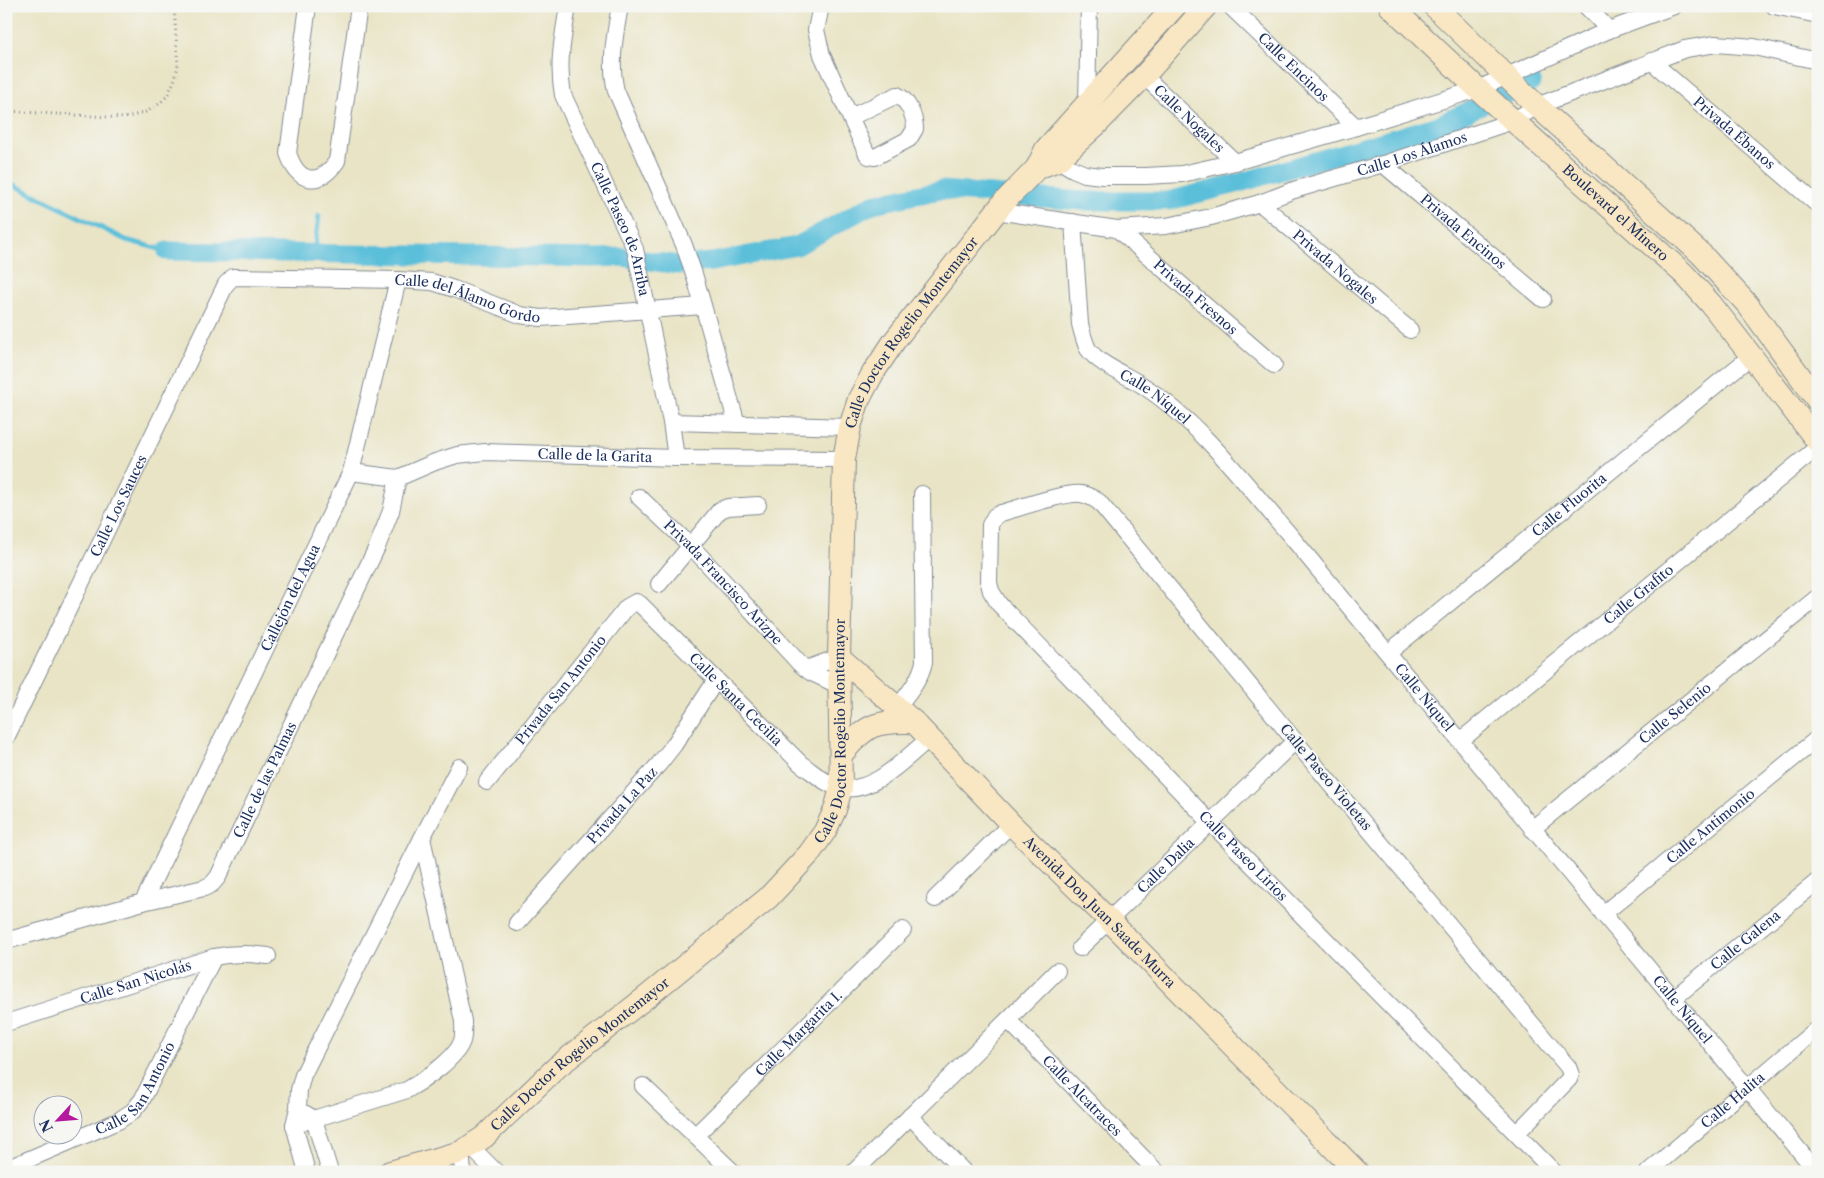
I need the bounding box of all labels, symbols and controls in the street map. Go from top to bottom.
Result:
street label: Calle Encinos [1254,29,1333,105]
street label: Calle Nogales [1150,81,1228,156]
street label: Privada Ébanos [1690,93,1779,173]
street label: Calle Los Álamos [1355,128,1469,180]
street label: Calle Paseo de Arriba [587,159,654,298]
street label: Boulevard el Minero [1559,160,1672,265]
street label: Privada Encinos [1417,190,1510,273]
street label: Privada Nogales [1289,226,1382,308]
street label: Calle Doctor Rogelio Montemayor [841,233,982,431]
street label: Privada Fresnos [1150,256,1241,338]
street label: Calle del Álamo Gordo [394,271,541,327]
street label: Calle Níquel [1117,365,1194,428]
street label: Calle de la Garita [537,445,653,466]
street label: Calle Los Sauces [86,452,151,560]
street label: Calle Fluorita [1528,469,1611,541]
street label: Privada Francisco Arizpe [660,516,787,649]
street label: Callejón del Agua [257,541,324,654]
street label: Calle Grafito [1600,560,1677,628]
street label: Calle Doctor Rogelio Montemayor [810,618,850,847]
street label: Privada San Antonio [511,631,610,748]
street label: Calle Santa Cecilia [685,649,787,750]
street label: Calle Níquel [1391,660,1458,735]
street label: Calle Selenio [1635,678,1715,748]
street label: Calle de las Palmas [229,719,300,841]
street label: Calle Paseo Violetas [1276,720,1376,834]
street label: Privada La Paz [583,763,661,847]
street label: Calle Antimonio [1663,784,1758,867]
street label: Calle Paseo Lirios [1195,807,1291,905]
street label: Avenida Don Juan Saade Murra [1019,832,1180,992]
street label: Calle Dalia [1133,833,1199,897]
street label: Calle Galena [1707,906,1785,974]
street label: Calle San Nicolás [78,956,193,1008]
street label: Calle Níquel [1649,972,1716,1047]
street label: Calle Doctor Rogelio Montemayor [487,973,673,1135]
street label: Calle Margarita I. [751,986,846,1080]
street label: Calle San Antonio [92,1039,179,1139]
street label: Calle Alcatraces [1039,1051,1126,1140]
street label: Calle Halita [1697,1068,1769,1132]
north arrow [32,1096,82,1146]
text: N [36,1116,57,1135]

